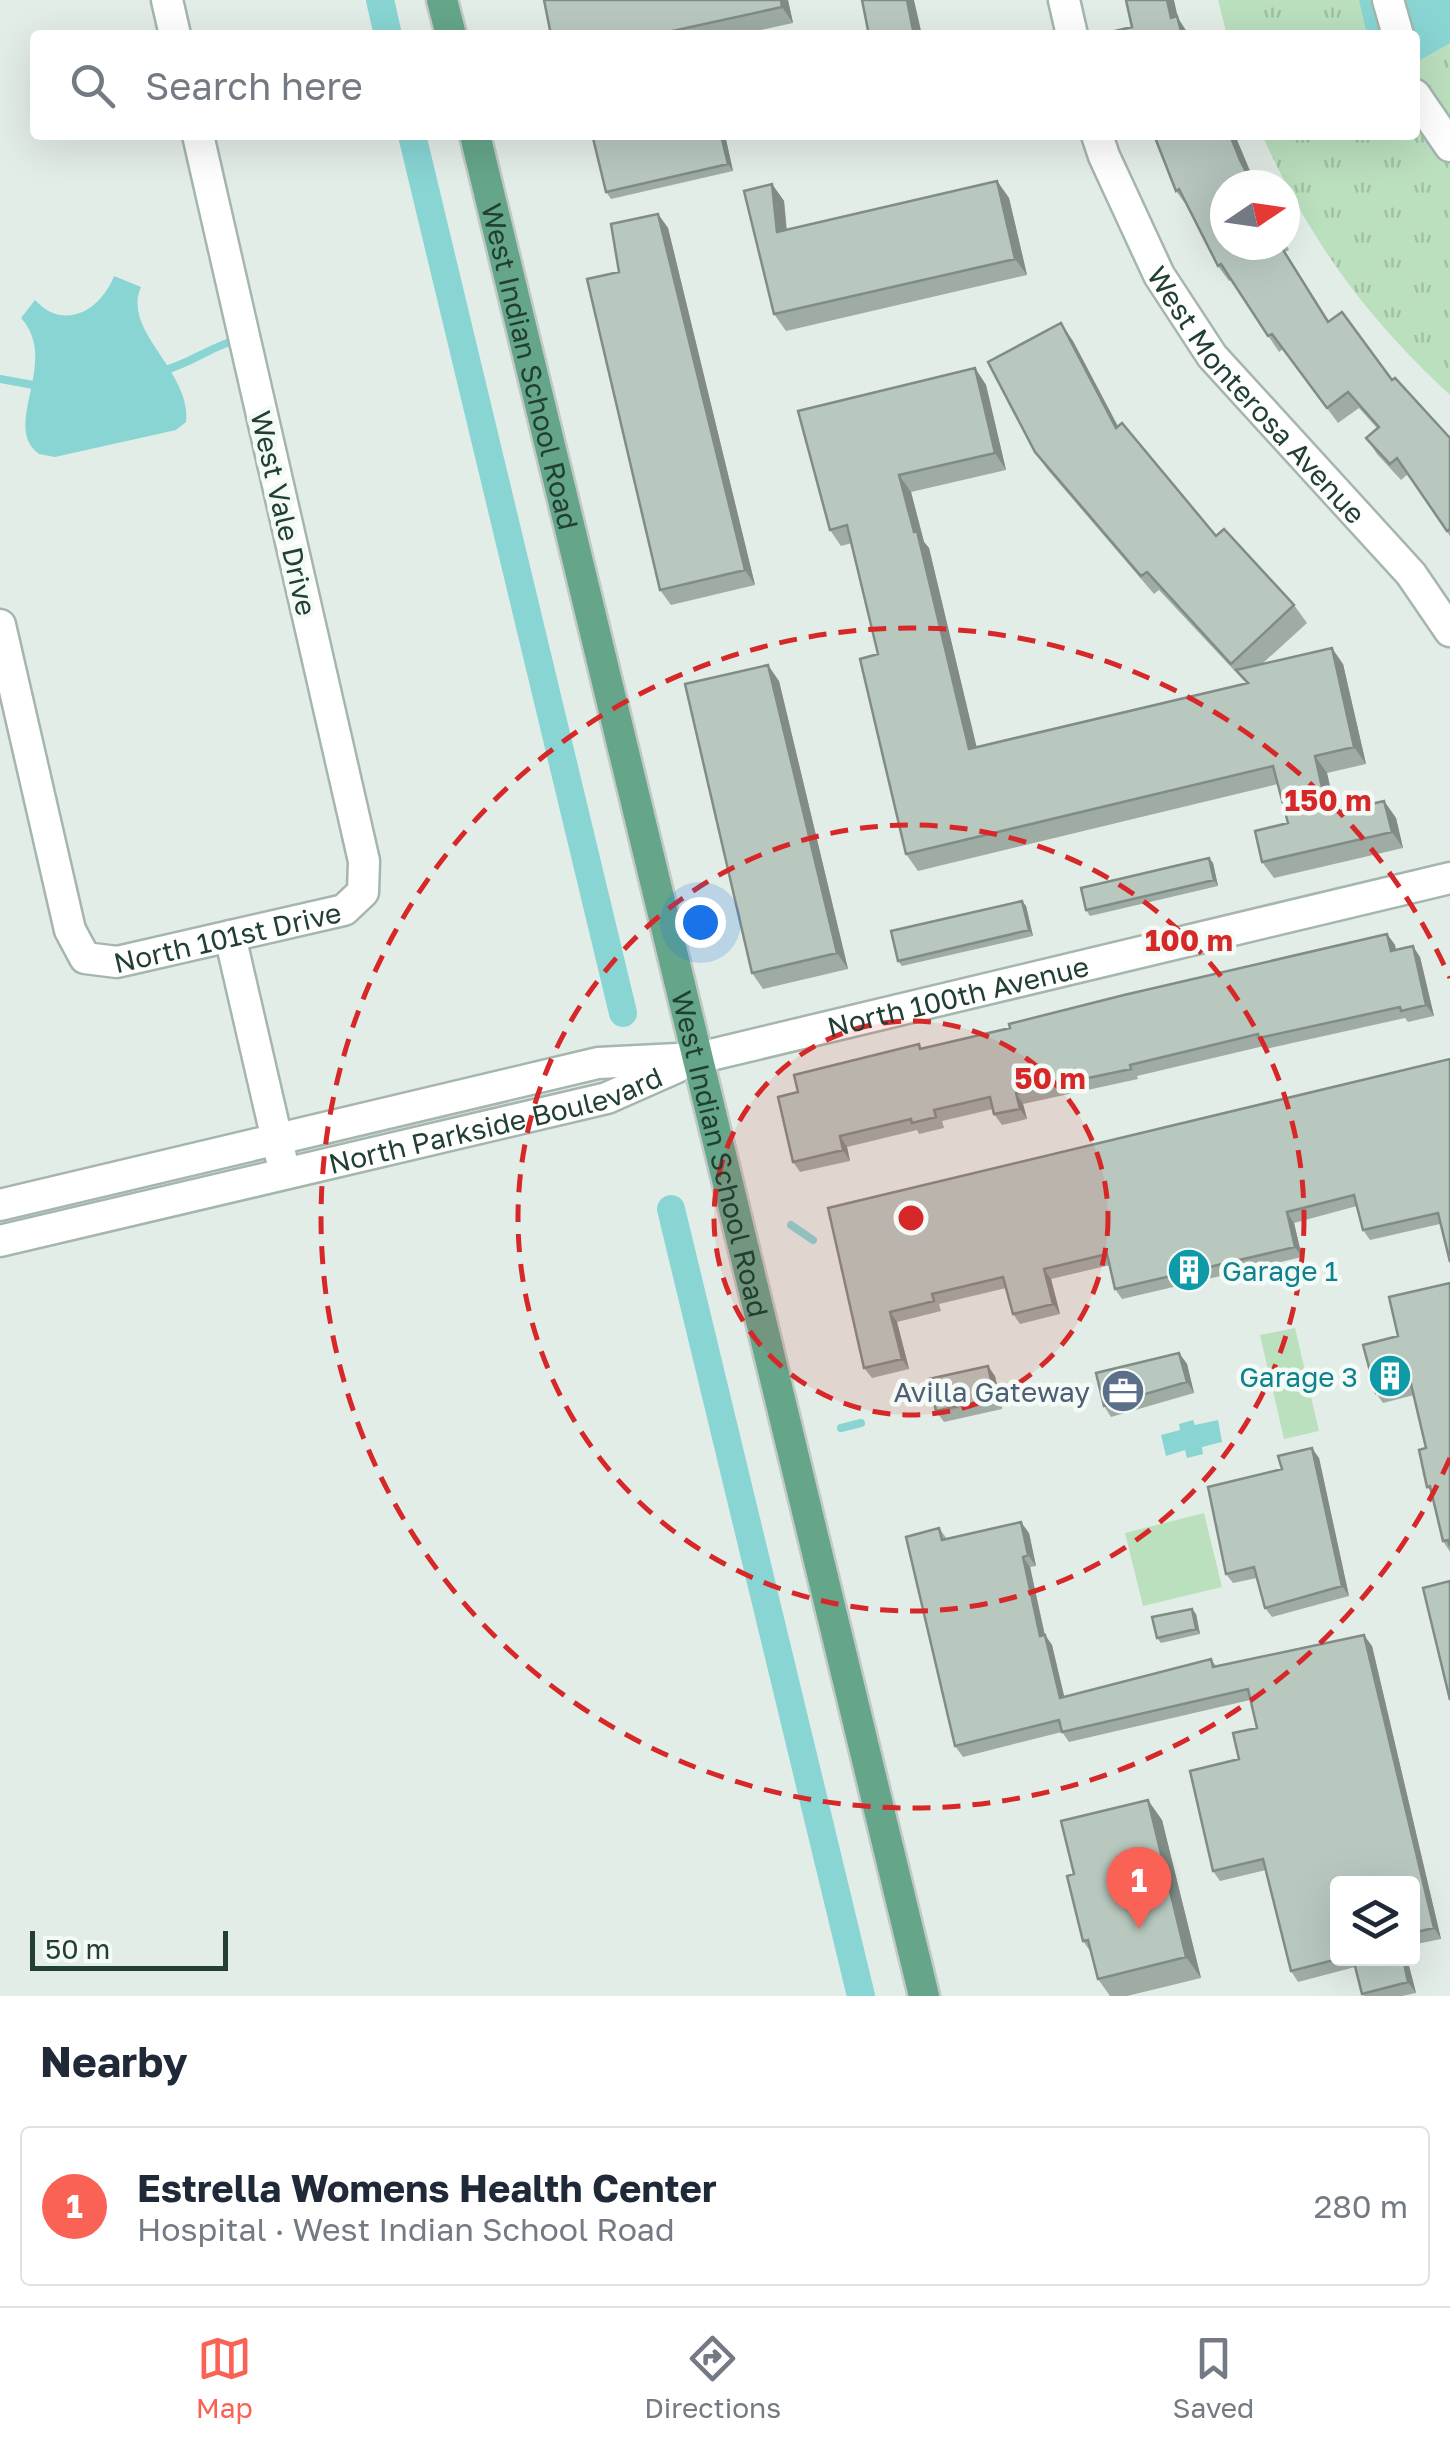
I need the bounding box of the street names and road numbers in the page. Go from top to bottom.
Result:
street label: West Indian School Road [476,200,586,533]
street label: West Monterosa Avenue [1141,260,1373,530]
street label: West Vale Drive [244,407,324,619]
street label: North 101st Drive [110,895,344,979]
street label: North 100th Avenue [824,949,1092,1043]
street label: West Indian School Road [666,987,776,1320]
street label: North Parkside Boulevard [325,1059,667,1180]

